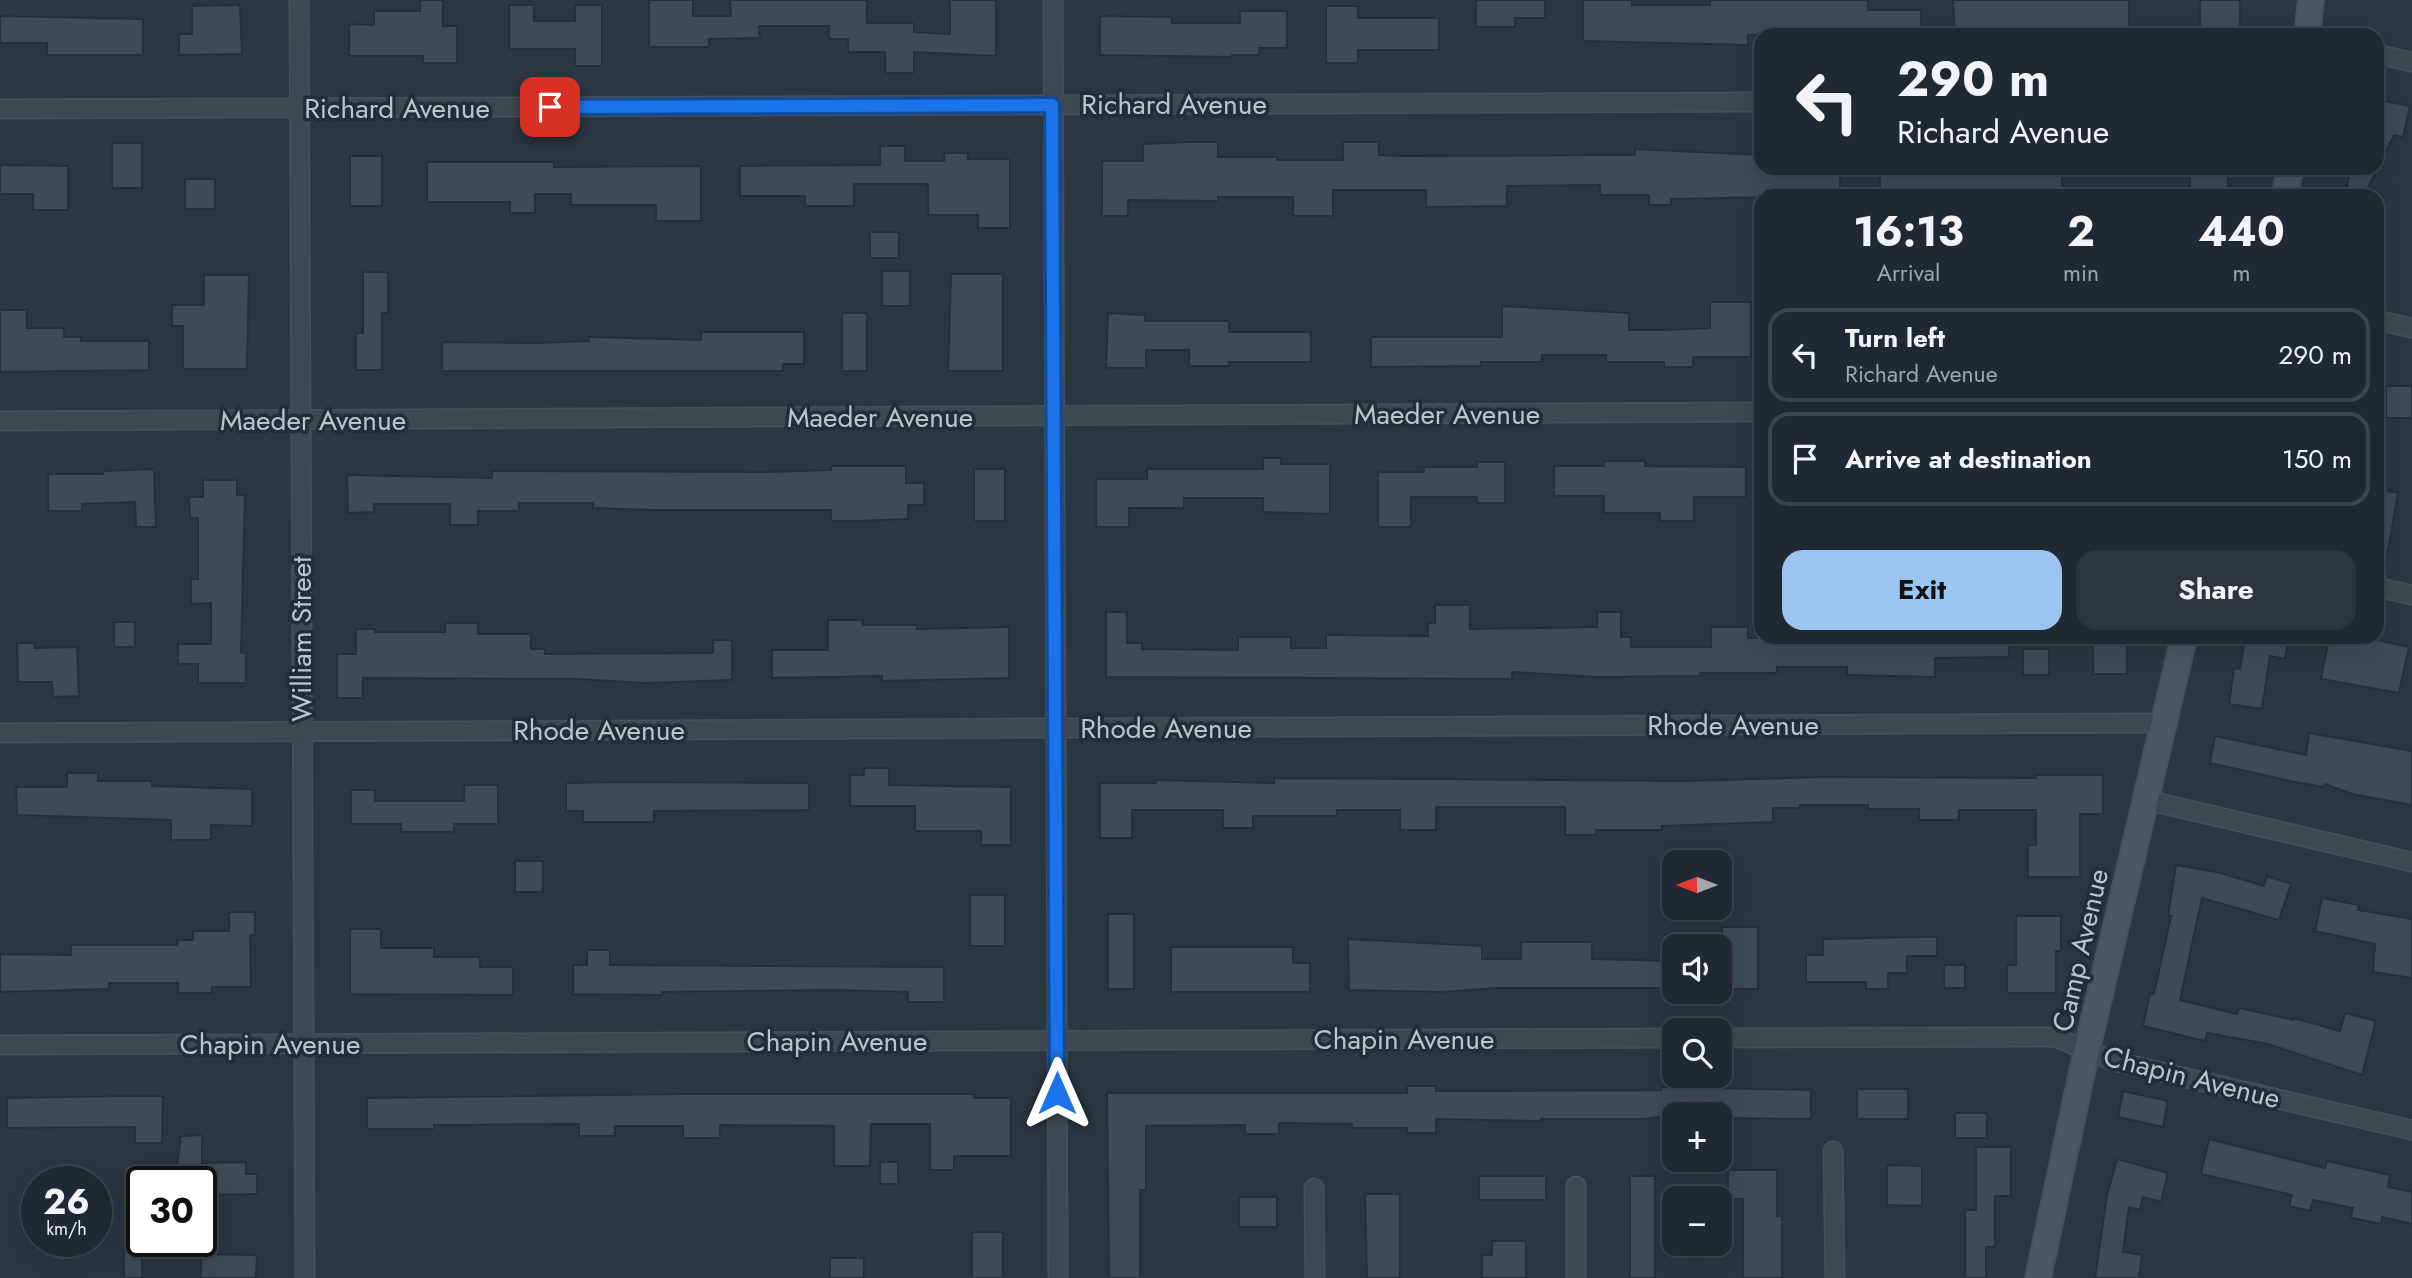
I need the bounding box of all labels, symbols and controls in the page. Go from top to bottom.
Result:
text: 290 m [1897,44,2049,114]
icon: left [1782,56,1873,147]
pin [520,77,580,137]
street label: Richard Avenue [1081,84,1267,125]
street label: Richard Avenue [304,88,490,129]
icon: arrive [531,88,569,126]
text: Richard Avenue [1897,109,2109,155]
text: 16:13 [1853,201,1964,262]
text: 2 [2067,201,2095,262]
text: 440 [2198,201,2285,262]
text: Arrival [1877,256,1940,290]
text: min [2063,256,2099,290]
text: m [2233,256,2250,290]
text: Turn left [1845,319,1945,357]
icon: left [1786,336,1824,374]
text: 290 m [2279,336,2352,374]
text: Richard Avenue [1845,357,1998,391]
street label: Maeder Avenue [1354,394,1540,435]
street label: Maeder Avenue [787,397,973,438]
street label: Maeder Avenue [220,400,406,441]
icon: arrive [1786,440,1824,478]
text: Arrive at destination [1845,440,2092,478]
text: 150 m [2282,440,2352,478]
button: Exit [1782,550,2062,630]
button: Share [2076,550,2356,630]
street label: William Street [281,556,322,722]
street label: Rhode Avenue [1647,705,1819,746]
street label: Rhode Avenue [1080,708,1252,749]
street label: Rhode Avenue [513,710,685,751]
north arrow [1662,850,1732,920]
map controls [1662,850,1732,1256]
street label: Camp Avenue [2042,865,2119,1036]
button: sound [1662,934,1732,1004]
button: search [1662,1018,1732,1088]
street label: Chapin Avenue [1314,1019,1494,1060]
street label: Chapin Avenue [747,1021,927,1062]
street label: Chapin Avenue [180,1024,360,1065]
street label: Chapin Avenue [2099,1036,2285,1119]
position arrow [1020,1056,1094,1130]
button: + [1662,1102,1732,1172]
speed limit sign: 30 [126,1166,217,1257]
text: 26 [43,1177,90,1227]
button: − [1662,1186,1732,1256]
text: km/h [46,1216,87,1242]

